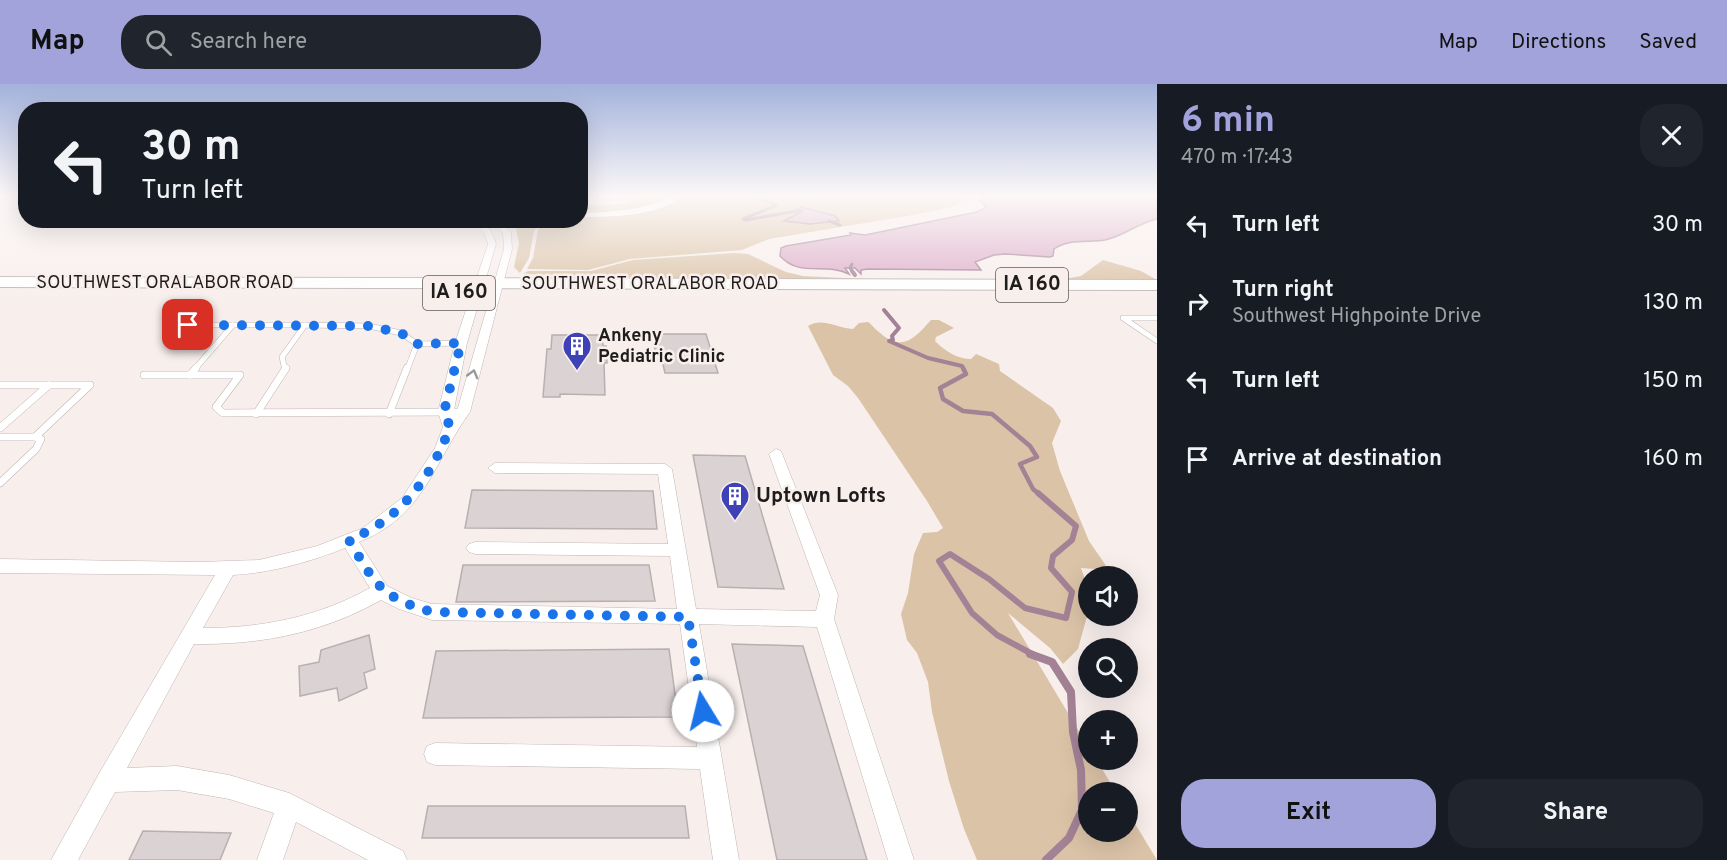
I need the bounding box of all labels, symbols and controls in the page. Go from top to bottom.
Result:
search box [121,15,541,69]
text: Map [30,24,85,60]
icon: search [142,26,175,59]
text: Search here [190,29,307,56]
text: Map [1438,29,1478,56]
text: Directions [1511,29,1606,56]
text: Saved [1639,29,1697,56]
text: 6 min [1181,99,1275,145]
button: close [1640,104,1703,167]
text: 30 m [141,122,240,175]
icon: left [42,126,120,204]
text: 470 m · 17:43 [1181,145,1293,171]
text: Turn left [141,174,243,208]
icon: left [1181,209,1214,242]
text: Turn left [1232,212,1320,239]
text: 30 m [1652,212,1703,239]
road number: IA 160 [996,268,1068,302]
street label: SOUTHWEST ORALABOR ROAD [36,272,294,295]
street label: SOUTHWEST ORALABOR ROAD [521,273,779,296]
road number: IA 160 [423,276,495,310]
text: Turn right [1232,277,1334,304]
icon: right [1181,287,1214,320]
text: 130 m [1644,290,1703,317]
pin [162,299,213,350]
text: Southwest Highpointe Drive [1232,304,1481,330]
icon: arrive [171,308,204,341]
place label: Ankeny Pediatric Clinic [598,325,725,369]
building icon: Ankeny Pediatric Clinic [561,330,593,372]
icon: left [1181,365,1214,398]
text: Turn left [1232,368,1320,395]
text: 150 m [1643,368,1703,395]
one-way arrow [466,369,478,380]
icon: arrive [1181,443,1214,476]
text: Arrive at destination [1232,446,1442,473]
text: 160 m [1644,446,1703,473]
building icon: Uptown Lofts [719,480,751,522]
place label: Uptown Lofts [756,483,886,510]
map controls [1078,566,1138,842]
button: sound [1078,566,1138,626]
button: search [1078,638,1138,698]
position arrow [671,679,735,743]
button: + [1078,710,1138,770]
button: Exit [1181,779,1436,848]
button: Share [1448,779,1703,848]
button: − [1078,782,1138,842]

